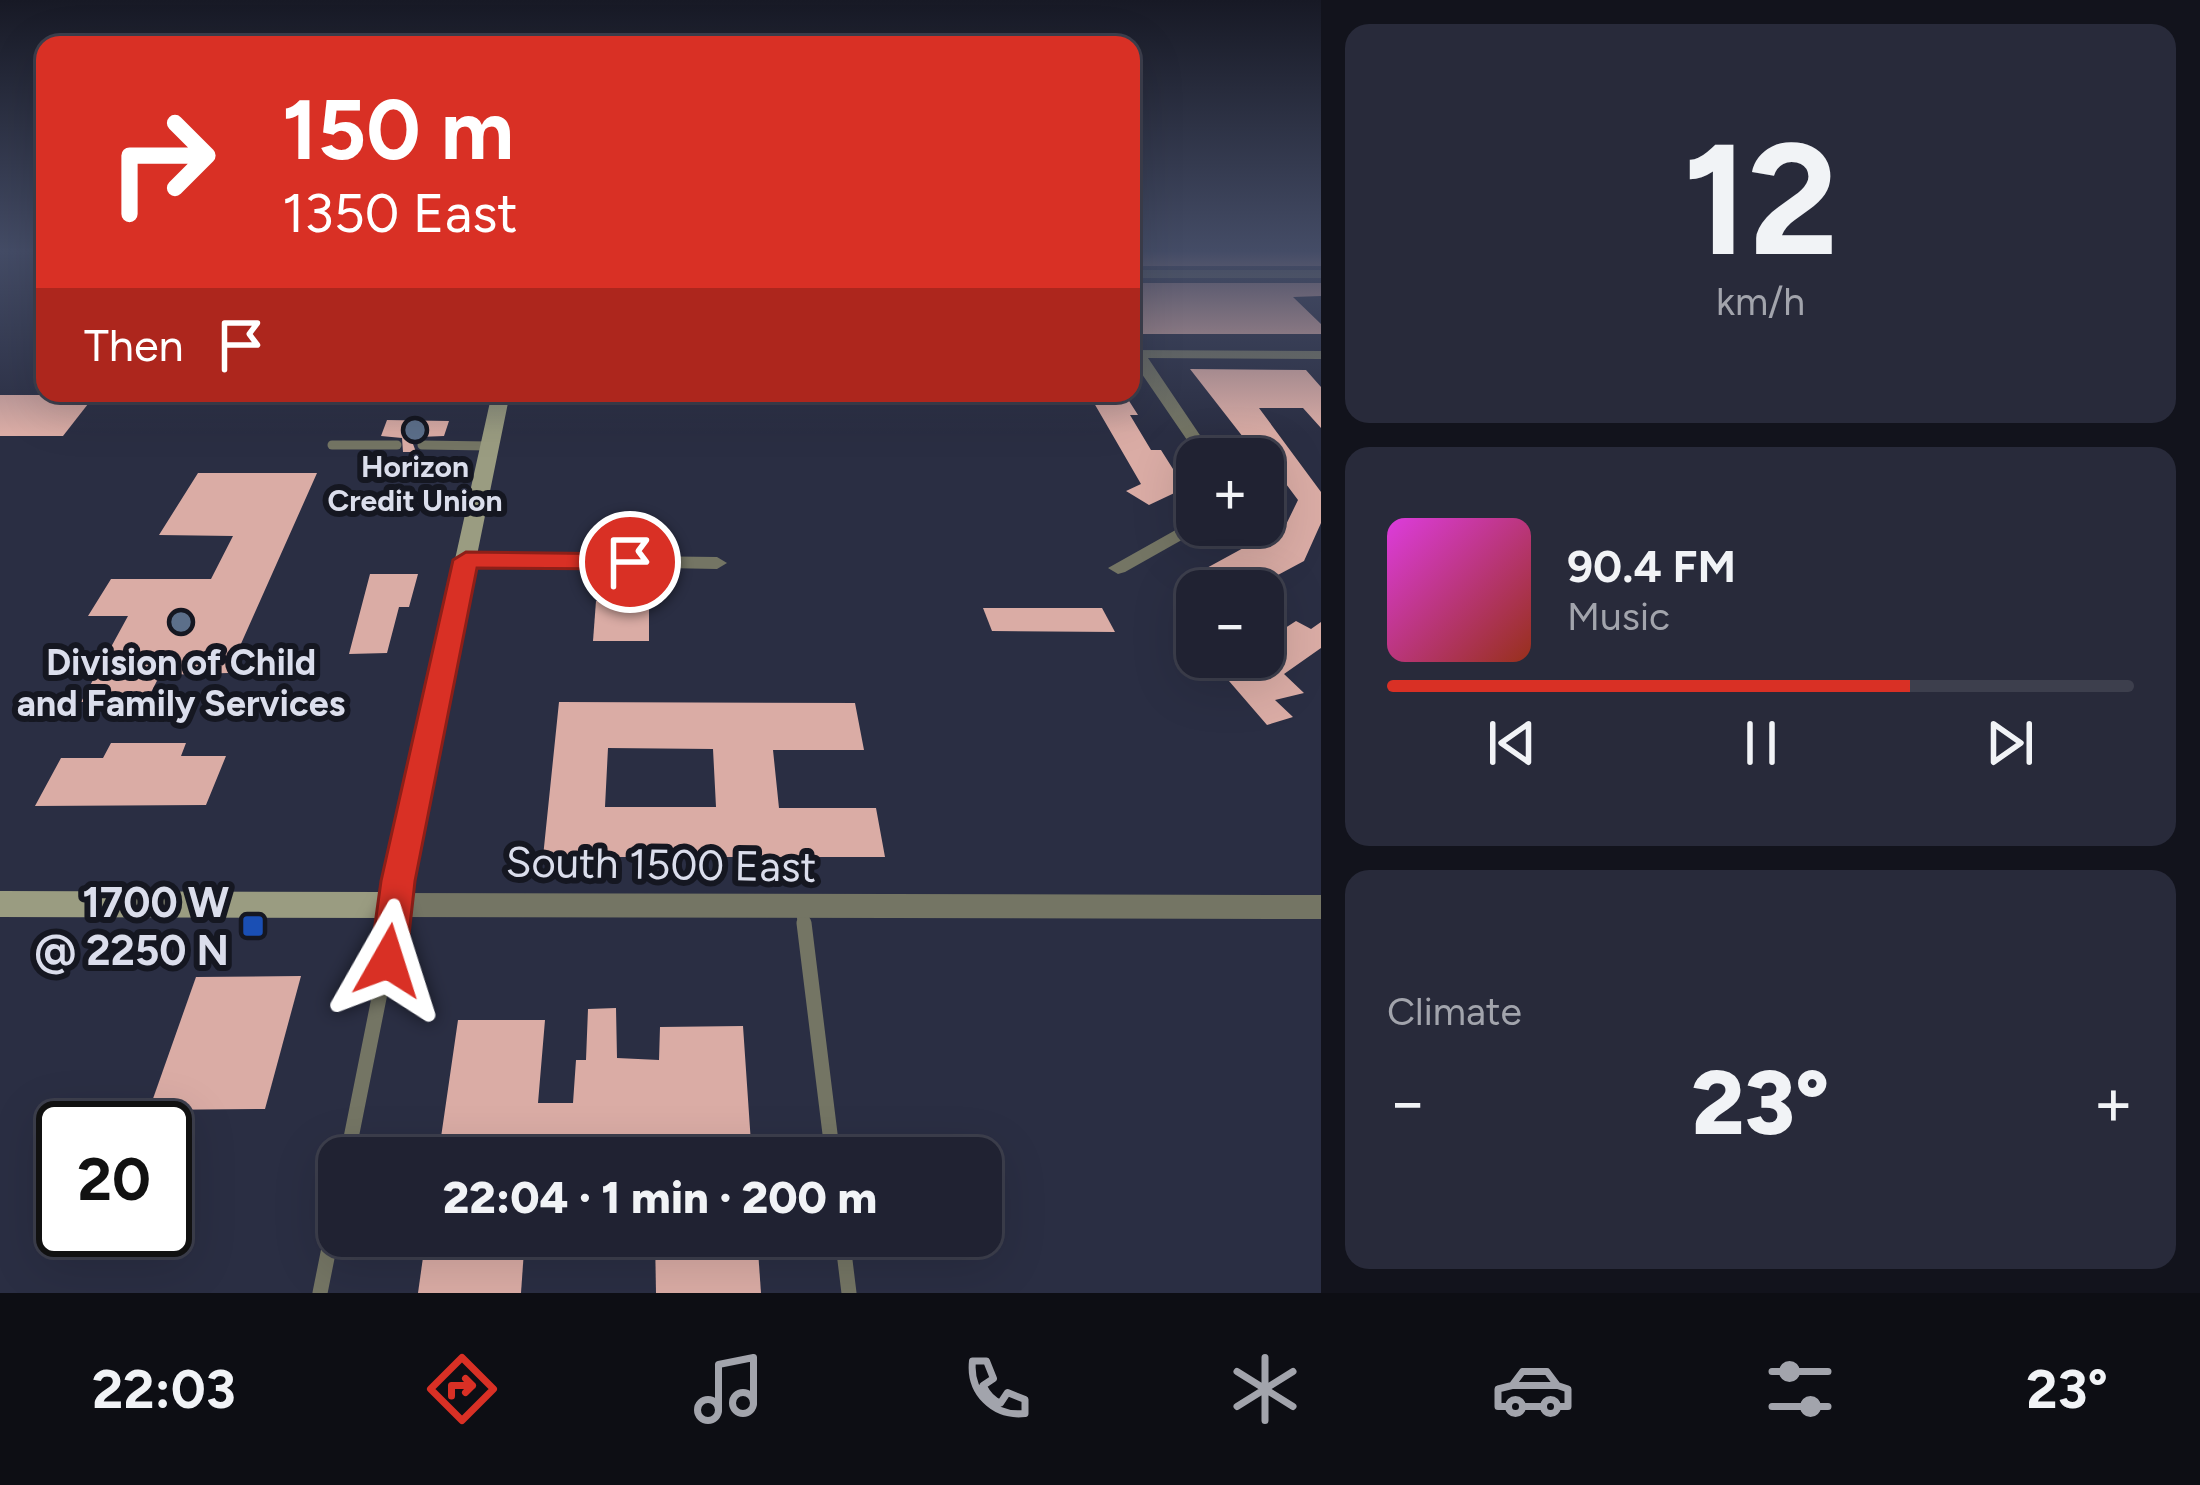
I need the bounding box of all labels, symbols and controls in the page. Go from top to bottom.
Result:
text: 150 m [282,79,514,180]
icon: right [84,84,240,240]
text: 12 [1682,106,1839,293]
text: 1350 East [282,181,518,246]
text: km/h [1716,278,1805,325]
icon: arrive [208,312,274,378]
text: Then [84,318,184,372]
marker: Horizon Credit Union [402,417,428,443]
map controls [1176,438,1284,678]
button: + [1176,438,1284,546]
place label: Horizon Credit Union [327,448,503,519]
pin [579,511,681,613]
icon: arrive [597,529,663,595]
text: 90.4 FM [1567,539,1736,593]
button: − [1176,570,1284,678]
text: Music [1567,593,1670,640]
marker: Division of Child and Family Services [168,609,194,635]
place label: Division of Child and Family Services [17,641,346,725]
icon: previous [1479,710,1545,776]
icon: pause [1728,710,1794,776]
icon: next [1977,710,2043,776]
street label: South 1500 East [505,836,817,893]
place label: 1700 W @ 2250 N [35,877,230,976]
position arrow [325,898,451,1024]
marker: 1700 W @ 2250 N [240,913,266,939]
text: Climate [1387,988,1522,1035]
text: 23° [1692,1048,1829,1157]
text: − [1387,1062,1428,1142]
text: + [2093,1062,2134,1142]
speed limit sign: 20 [36,1101,192,1257]
text: 22:04 · 1 min · 200 m [443,1170,877,1224]
icon: directions [420,1347,504,1431]
icon: music [687,1347,771,1431]
icon: phone [955,1347,1039,1431]
icon: climate [1223,1347,1307,1431]
icon: car [1491,1347,1575,1431]
icon: filters [1758,1347,1842,1431]
text: 22:03 [92,1357,236,1422]
text: 23° [2026,1357,2108,1422]

